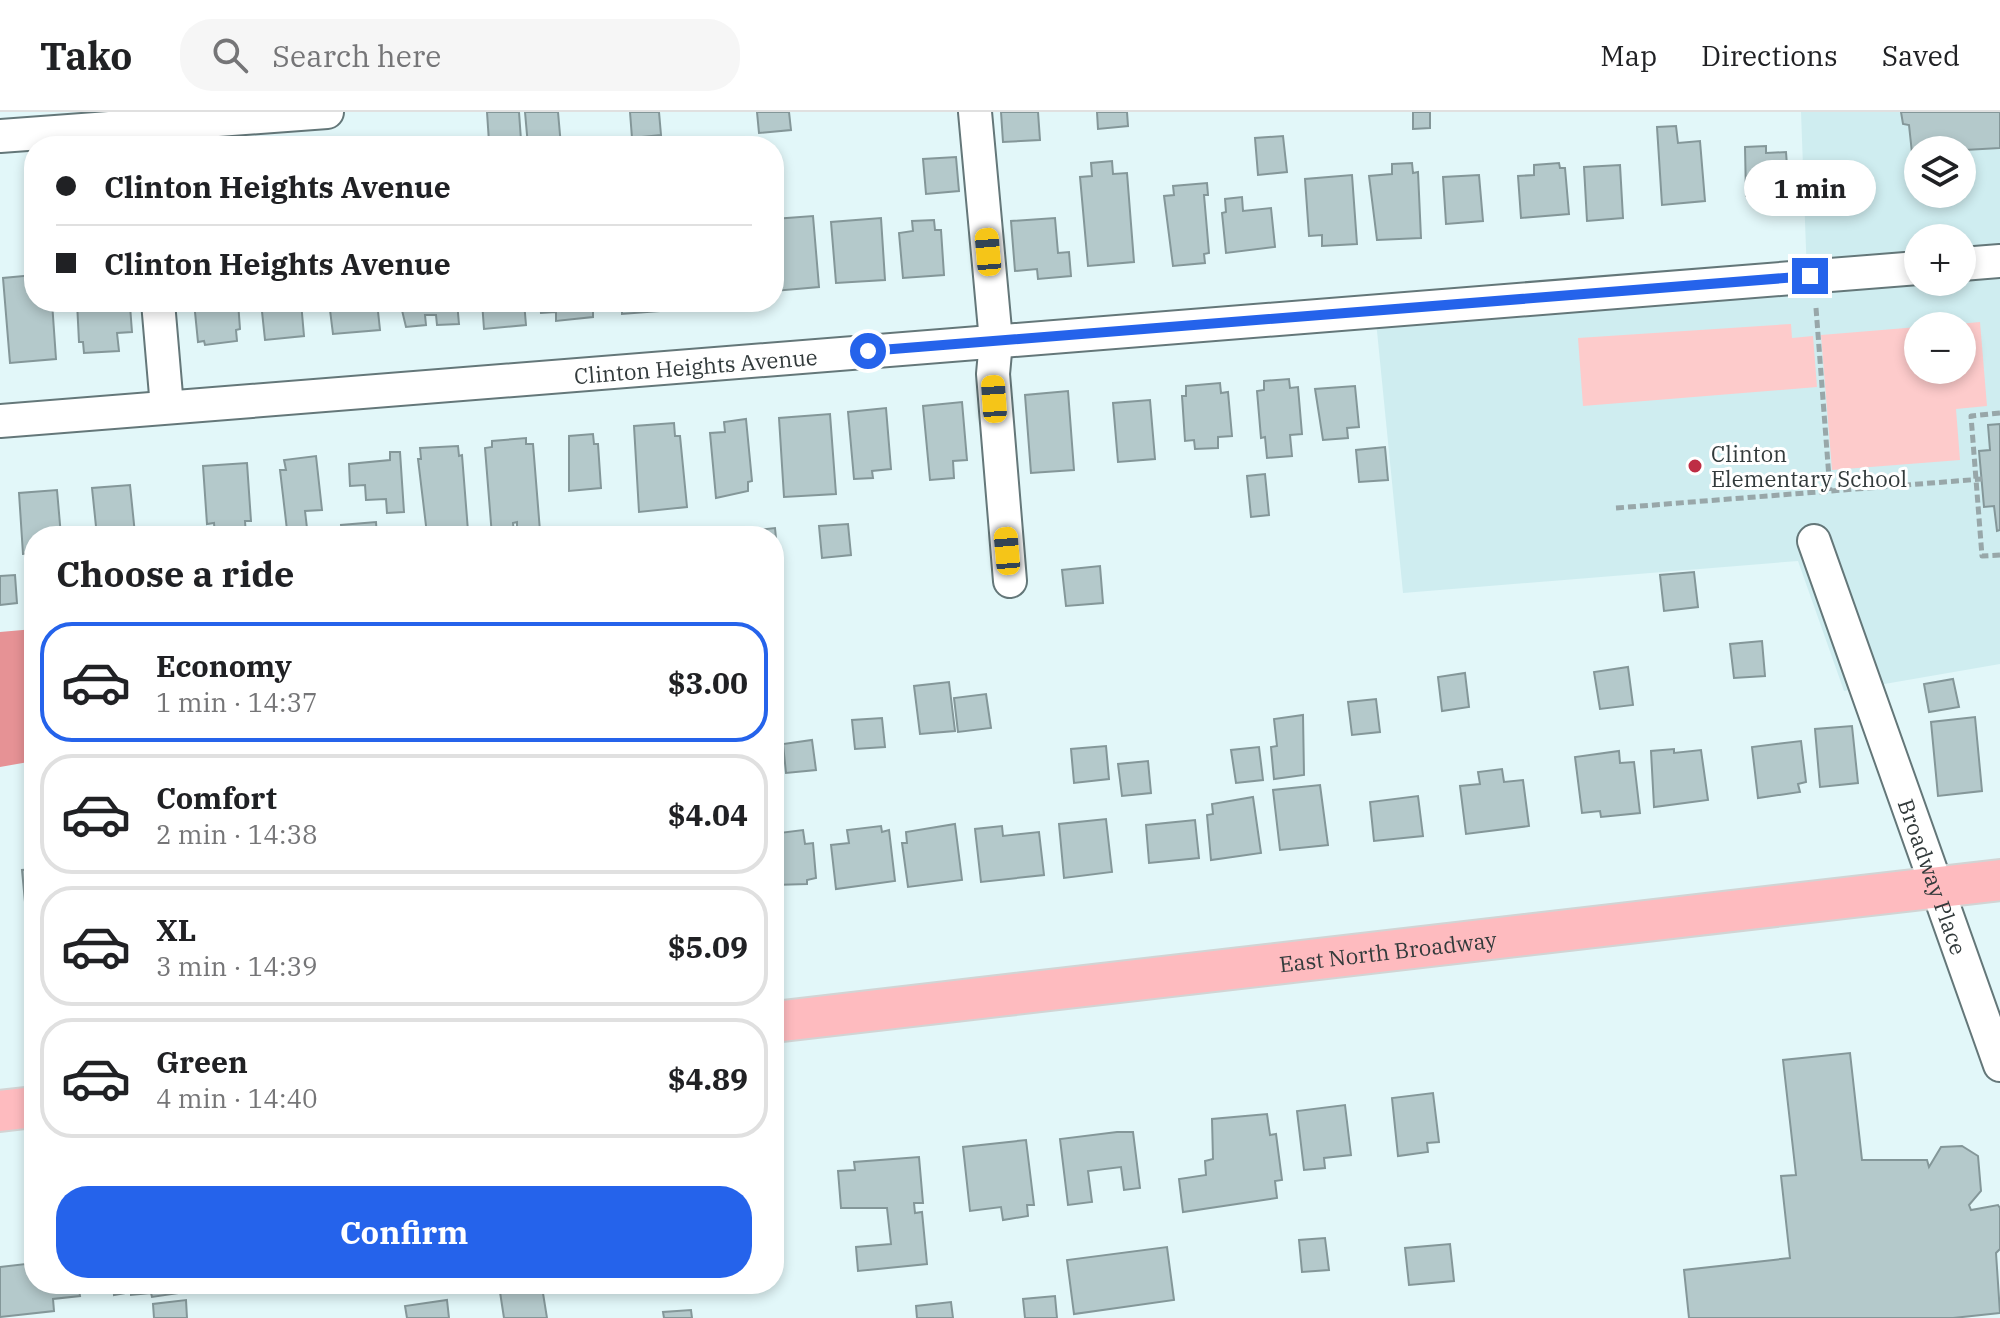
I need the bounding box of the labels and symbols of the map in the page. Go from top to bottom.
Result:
callout: 1 min [1744,160,1876,216]
car [974,227,1002,277]
route end [1792,258,1828,294]
route start [850,333,886,369]
street label: Clinton Heights Avenue [573,341,819,390]
car [980,374,1008,424]
place label: Clinton Elementary School [1711,439,1907,493]
marker: Clinton Elementary School [1686,457,1704,475]
car [993,526,1021,576]
street label: Broadway Place [1892,795,1974,958]
street label: East North Broadway [1278,924,1498,978]

